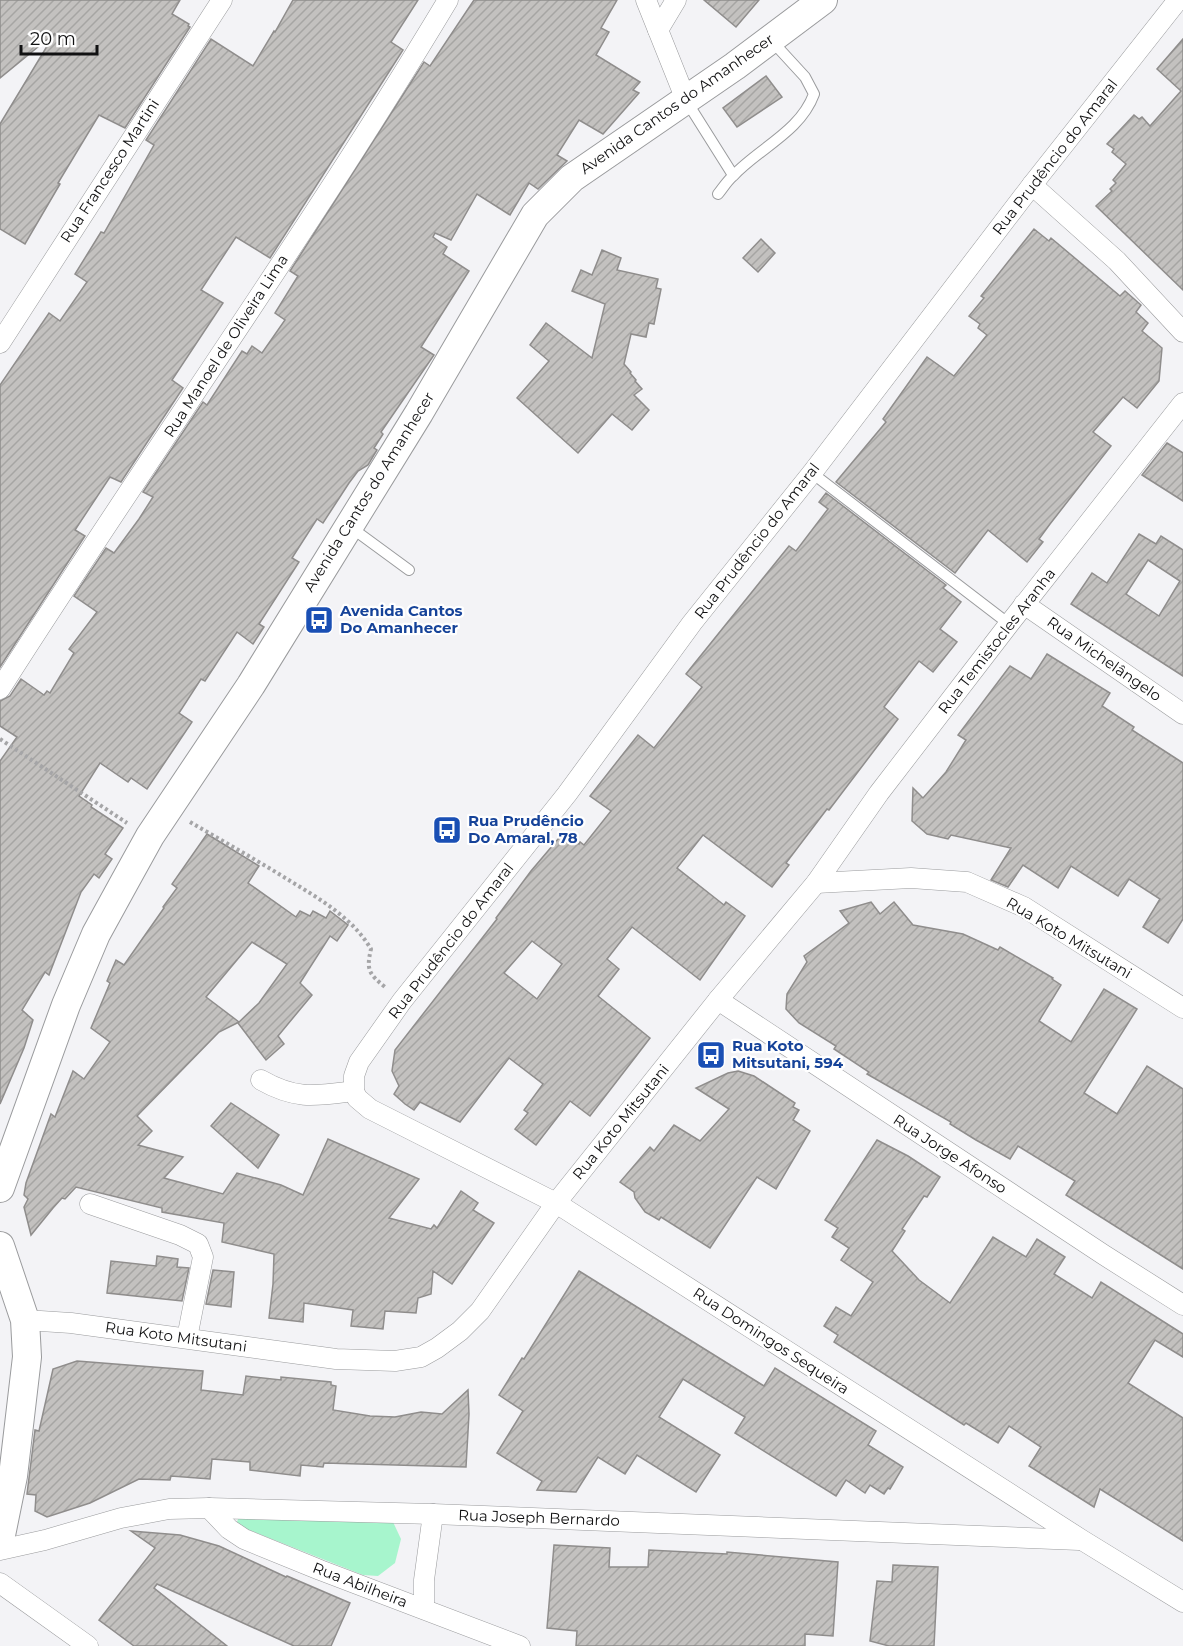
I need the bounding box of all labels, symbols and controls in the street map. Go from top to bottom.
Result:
scale bar [21,18,98,56]
text: 20 m [30,28,76,50]
street label: Avenida Cantos do Amanhecer [576,29,777,178]
street label: Rua Prudêncio do Amaral [988,75,1121,238]
street label: Rua Francesco Martini [56,95,163,246]
street label: Rua Manoel de Oliveira Lima [159,251,292,441]
street label: Avenida Cantos do Amanhecer [299,388,438,595]
street label: Rua Prudêncio do Amaral [690,459,823,622]
street label: Rua Temistocles Aranha [934,564,1059,717]
place label: Avenida Cantos Do Amanhecer [339,601,463,637]
bus stop icon: Avenida Cantos Do Amanhecer [303,604,335,636]
street label: Rua Michelângelo [1043,612,1165,705]
place label: Rua Prudêncio Do Amaral, 78 [468,811,584,847]
bus stop icon: Rua Prudêncio Do Amaral, 78 [431,814,463,846]
street label: Rua Prudêncio do Amaral [384,859,517,1022]
street label: Rua Koto Mitsutani [1003,893,1135,983]
place label: Rua Koto Mitsutani, 594 [732,1036,844,1072]
bus stop icon: Rua Koto Mitsutani, 594 [695,1039,727,1071]
street label: Rua Koto Mitsutani [568,1060,673,1183]
street label: Rua Jorge Afonso [890,1110,1011,1197]
street label: Rua Domingos Sequeira [690,1283,853,1398]
street label: Rua Koto Mitsutani [104,1317,248,1356]
street label: Rua Joseph Bernardo [458,1505,620,1530]
street label: Rua Abilheira [310,1558,410,1611]

